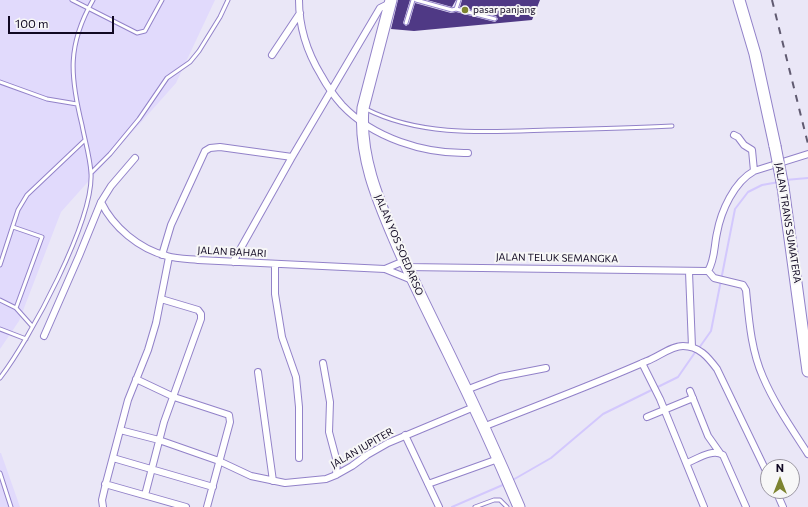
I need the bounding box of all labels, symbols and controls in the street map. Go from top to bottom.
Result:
place label: pasar panjang [473,4,536,16]
marker: pasar panjang [460,5,470,15]
scale bar [10,8,116,34]
text: 100 m [15,16,49,30]
street label: JALAN TRANS SUMATERA [773,162,803,284]
street label: JALAN YOS SOEDARSO [372,193,426,297]
street label: JALAN BAHARI [197,244,267,260]
street label: JALAN TELUK SEMANGKA [496,251,618,265]
street label: JALAN JUPITER [329,425,395,471]
north arrow [760,459,800,499]
text: N [776,461,784,474]

